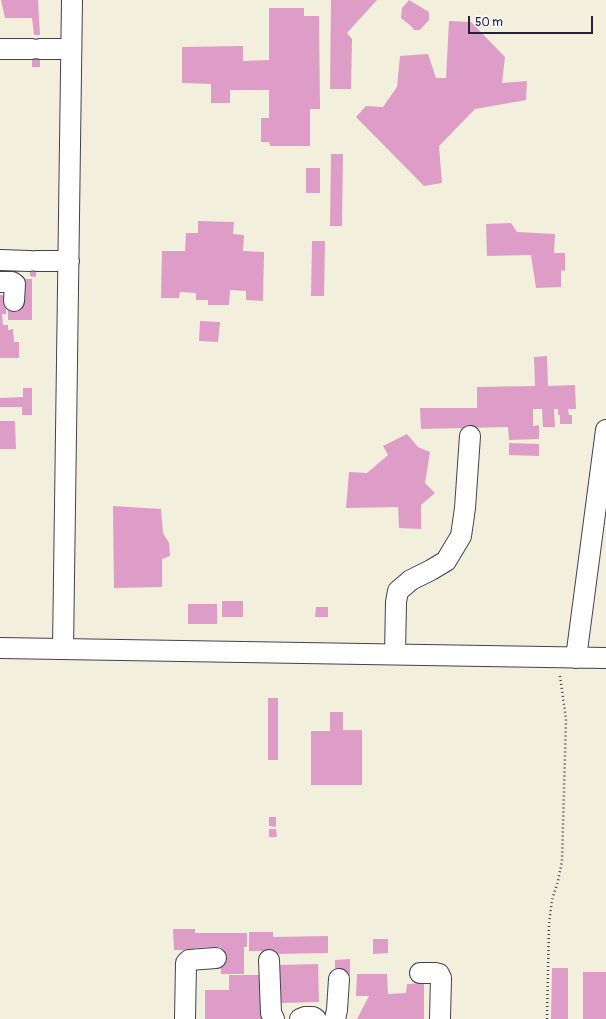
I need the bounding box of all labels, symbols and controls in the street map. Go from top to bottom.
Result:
scale bar [470,8,595,34]
text: 50 m [475,15,503,30]

